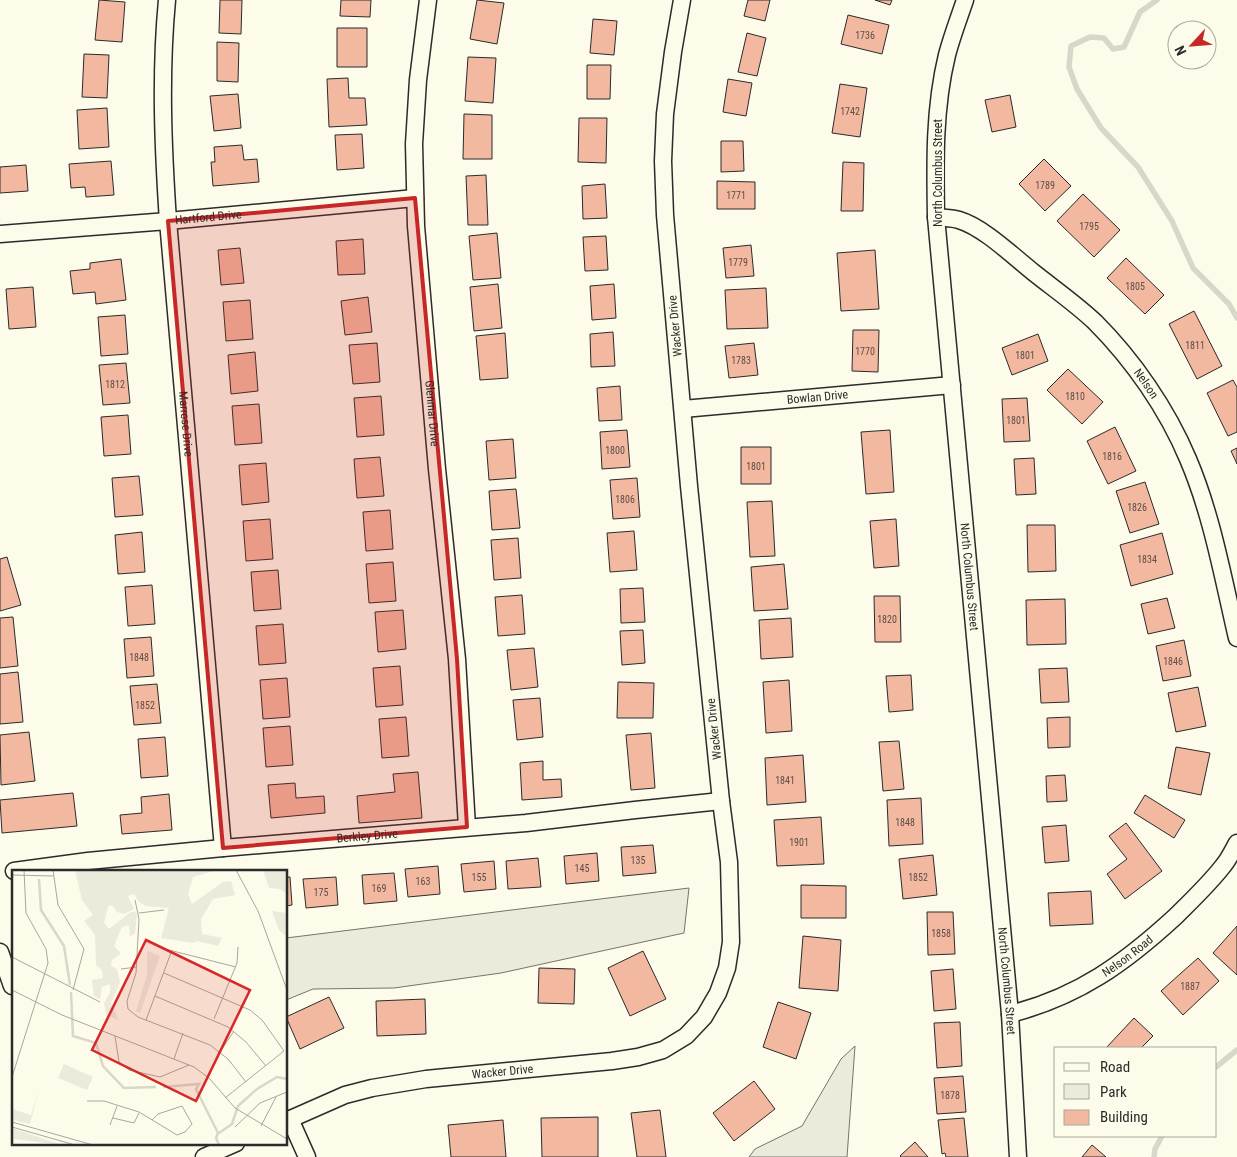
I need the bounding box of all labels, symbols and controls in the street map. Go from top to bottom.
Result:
north arrow [1167,20,1217,70]
house number: 1736 [855,30,875,41]
text: N [1171,43,1189,58]
house number: 1742 [840,106,860,117]
street label: North Columbus Street [931,119,945,227]
house number: 1789 [1035,180,1055,191]
house number: 1771 [726,190,746,201]
street label: Hartford Drive [174,207,243,227]
house number: 1795 [1079,221,1099,232]
house number: 1779 [728,257,748,268]
house number: 1805 [1125,281,1145,292]
street label: Wacker Drive [665,294,685,357]
house number: 1811 [1185,340,1205,351]
house number: 1770 [855,346,875,357]
house number: 1801 [1015,350,1035,361]
house number: 1783 [731,355,751,366]
street label: Nelson [1131,366,1161,401]
house number: 1812 [105,379,125,390]
street label: Glenmar Drive [422,380,442,448]
street label: Bowlan Drive [786,387,849,407]
street label: Marrose Drive [176,391,196,458]
house number: 1810 [1065,391,1085,402]
house number: 1801 [1006,415,1026,426]
house number: 1800 [605,445,625,456]
house number: 1816 [1102,451,1122,462]
house number: 1801 [746,461,766,472]
house number: 1806 [615,494,635,505]
house number: 1826 [1127,502,1147,513]
street label: North Columbus Street [957,522,981,632]
house number: 1834 [1137,554,1157,565]
house number: 1820 [877,614,897,625]
house number: 1848 [129,652,149,663]
house number: 1846 [1163,656,1183,667]
street label: Wacker Drive [704,697,724,760]
house number: 1852 [135,700,155,711]
house number: 1841 [775,775,795,786]
house number: 1848 [895,817,915,828]
street label: Berkley Drive [336,827,399,846]
house number: 1901 [789,837,809,848]
house number: 135 [631,855,645,866]
house number: 145 [575,863,589,874]
inset map [12,870,288,1144]
house number: 155 [472,872,486,883]
house number: 1852 [908,872,928,883]
house number: 163 [416,876,430,887]
house number: 169 [372,883,386,894]
house number: 175 [314,887,328,898]
street label: North Columbus Street [995,926,1018,1036]
house number: 1858 [931,928,951,939]
street label: Nelson Road [1099,933,1156,980]
house number: 1887 [1180,981,1200,992]
legend [1054,1047,1217,1137]
text: Road [1100,1058,1130,1076]
street label: Wacker Drive [471,1062,534,1082]
text: Park [1100,1083,1127,1101]
house number: 1878 [940,1090,960,1101]
text: Building [1100,1108,1148,1126]

